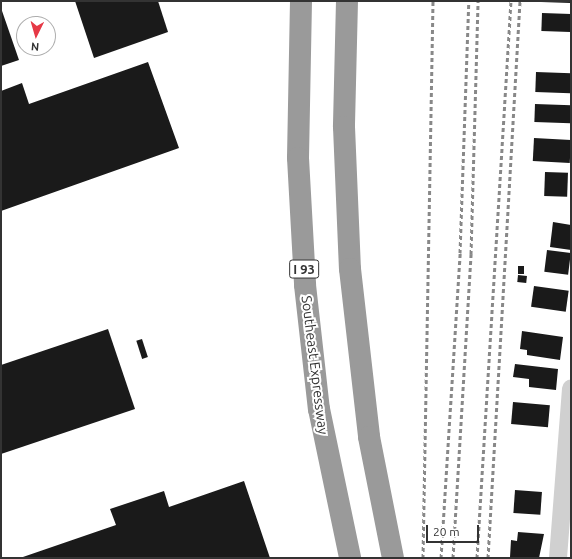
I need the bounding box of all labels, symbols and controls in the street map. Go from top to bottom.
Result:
north arrow [16,16,56,56]
text: N [30,41,40,53]
road number: I 93 [289,258,319,280]
street label: Southeast Expressway [298,295,332,435]
scale bar [428,517,481,543]
text: 20 m [433,525,460,538]

